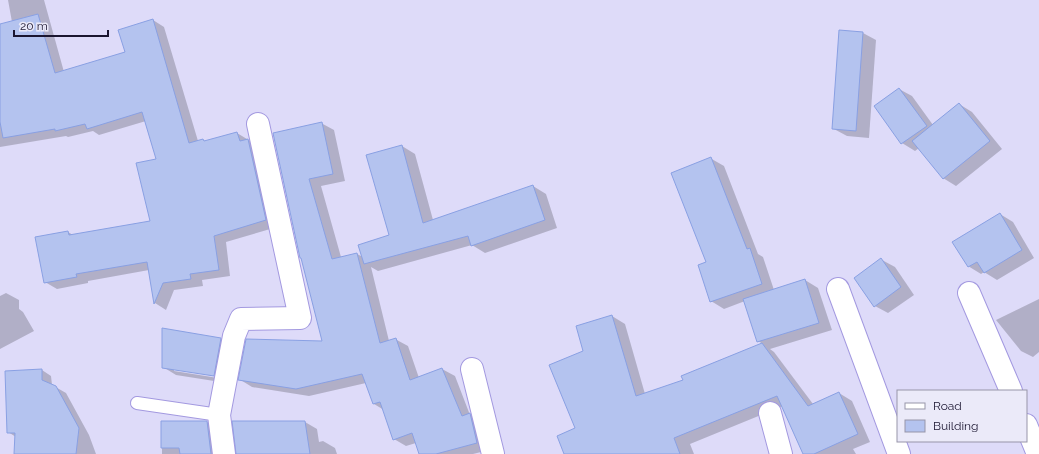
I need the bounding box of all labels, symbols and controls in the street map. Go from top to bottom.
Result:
scale bar [14,12,108,38]
text: 20 m [20,19,48,33]
legend [897,390,1027,442]
text: Road [933,399,962,413]
text: Building [933,419,979,433]

